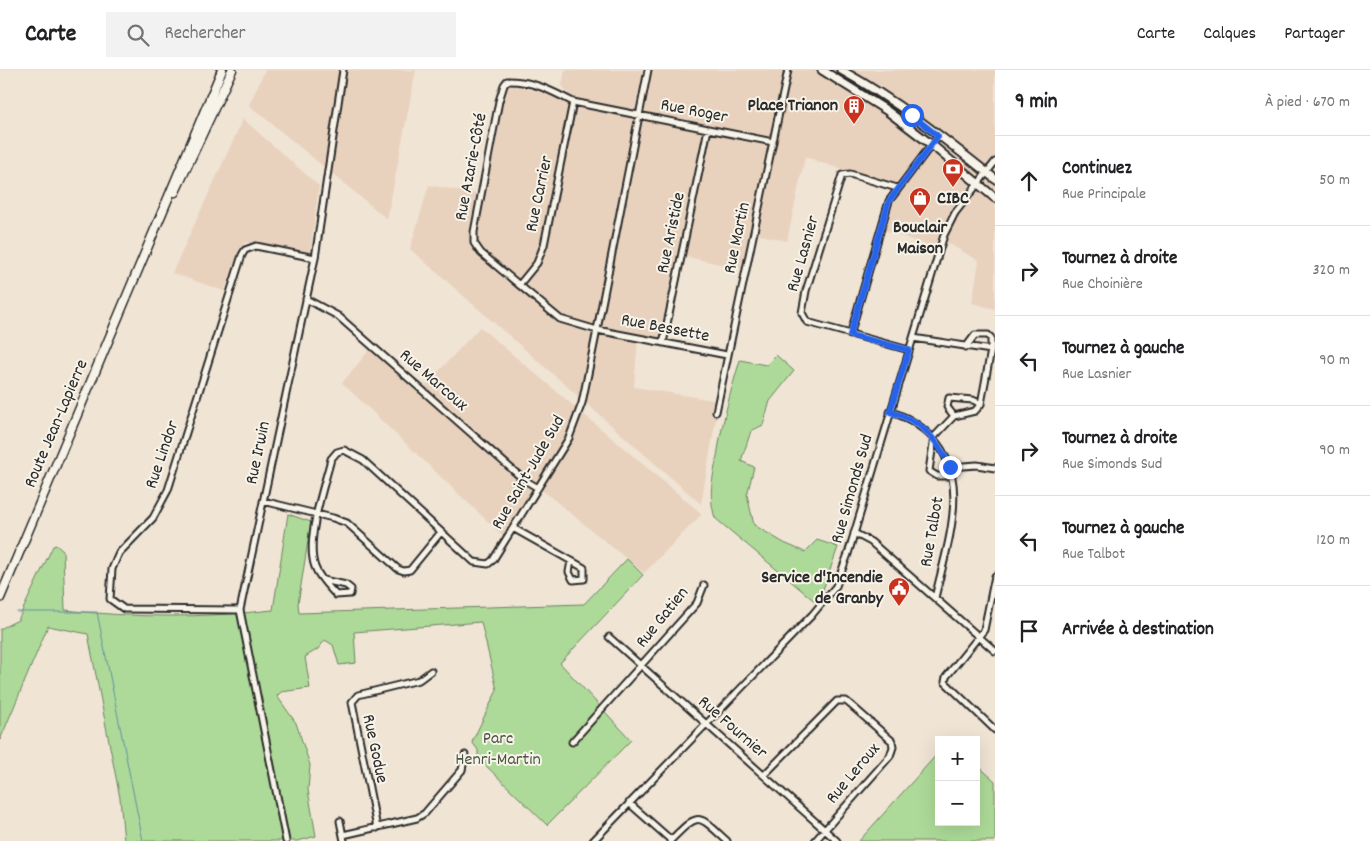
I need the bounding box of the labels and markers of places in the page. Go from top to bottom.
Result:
place label: Place Trianon [748,94,838,119]
building icon: Place Trianon [842,94,866,125]
bank icon: CIBC [941,157,965,188]
shop icon: Bouclair Maison [908,186,932,217]
place label: CIBC [937,187,969,212]
place label: Bouclair Maison [893,216,947,262]
place label: Service d'Incendie de Granby [761,566,884,612]
public building icon: Service d'Incendie de Granby [887,576,911,607]

